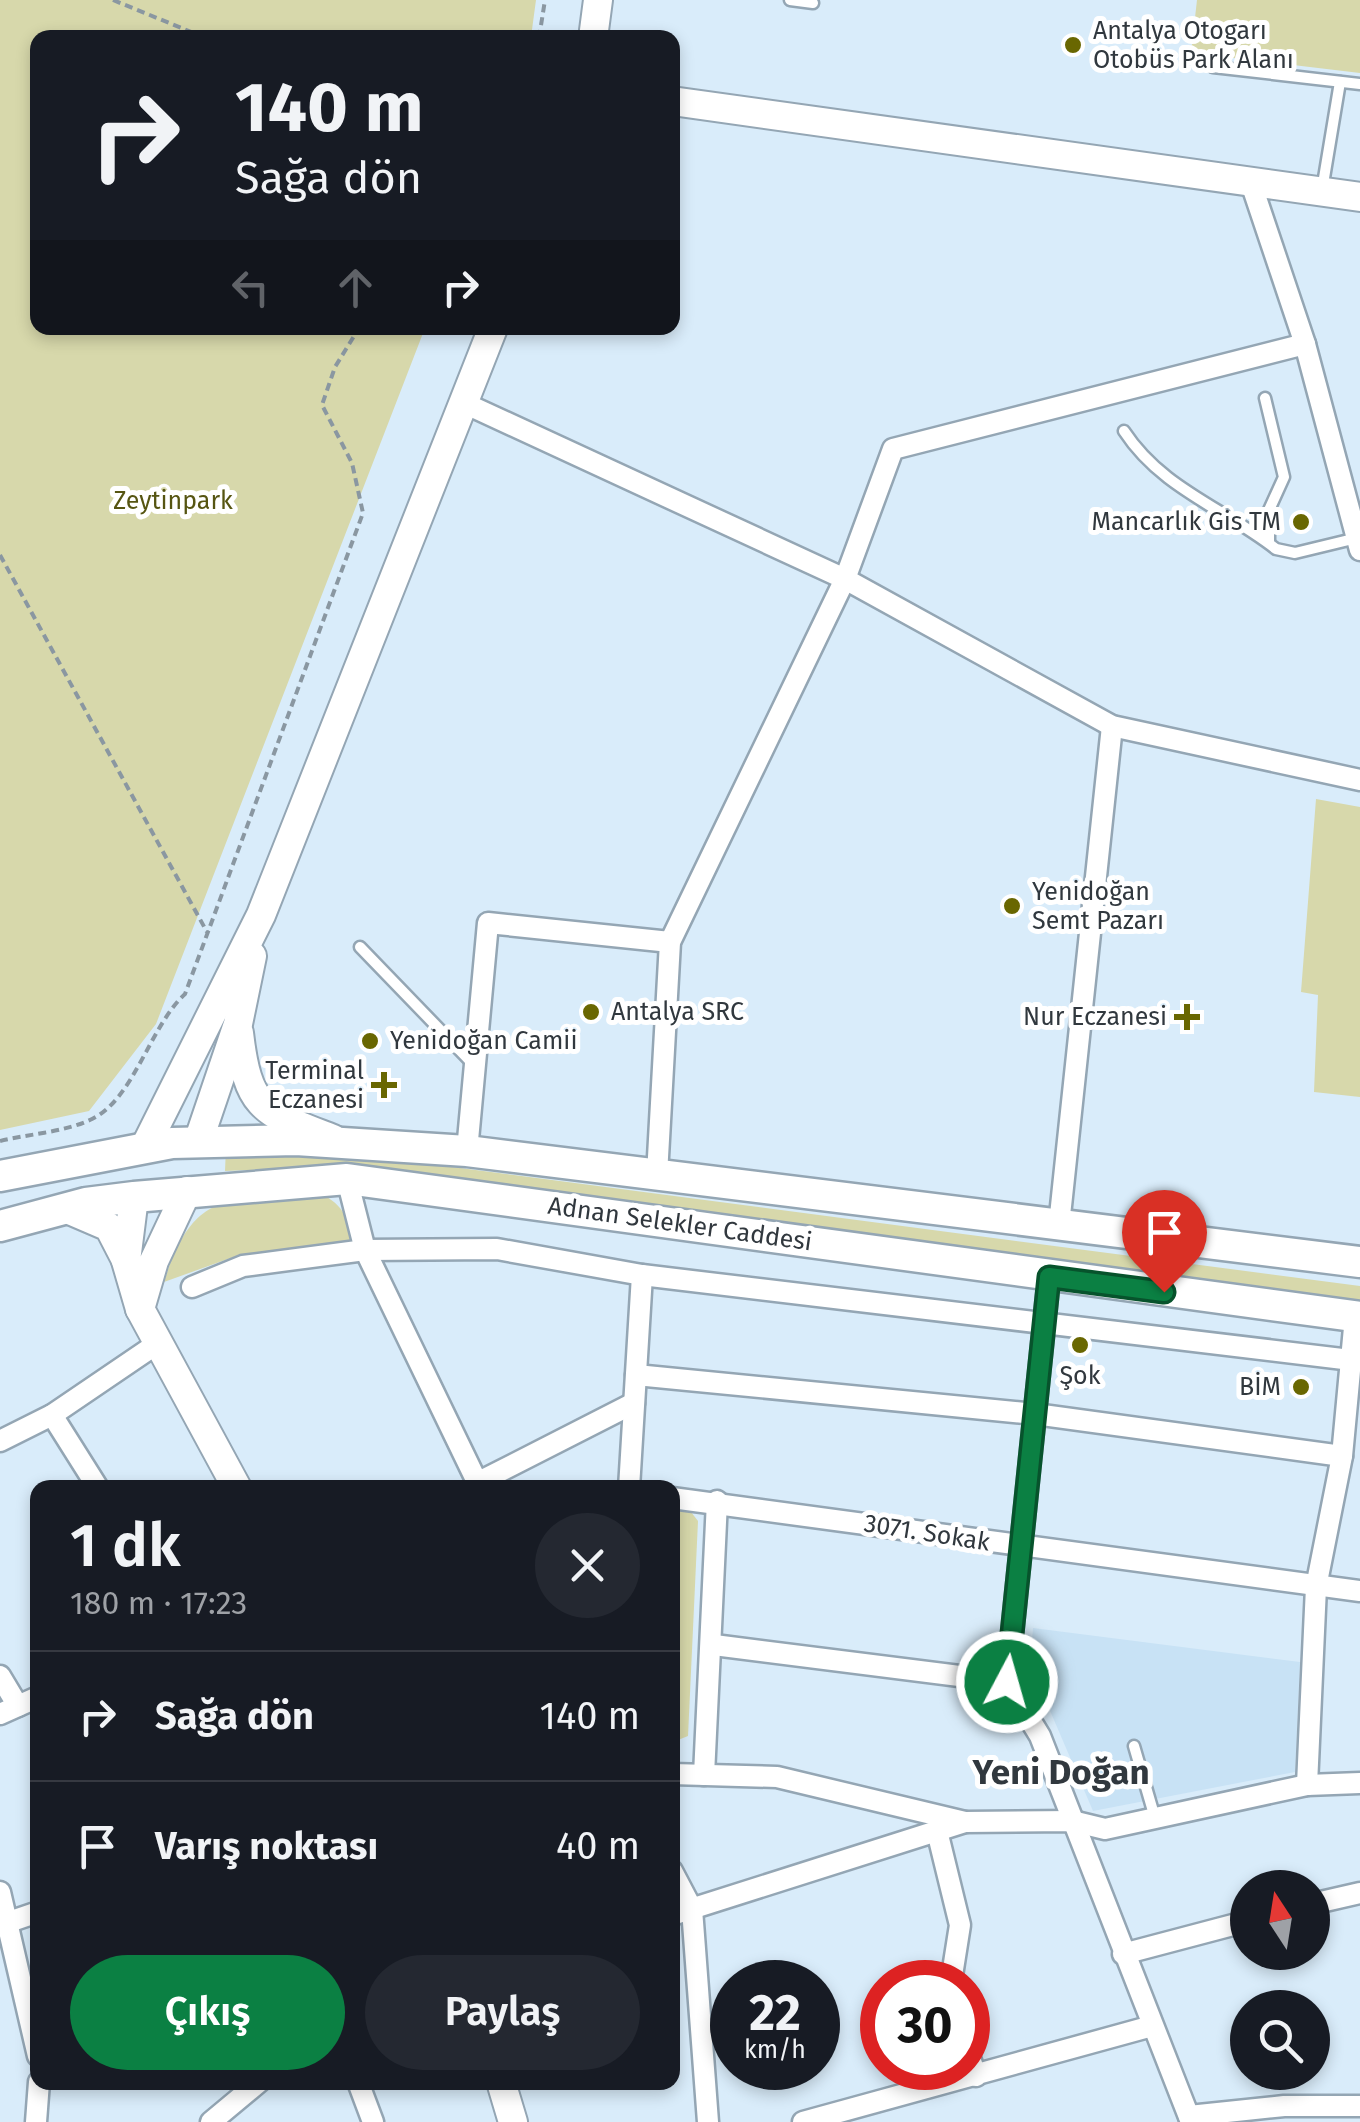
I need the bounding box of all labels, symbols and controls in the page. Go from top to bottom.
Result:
place label: Antalya Otogarı Otobüs Park Alanı [1093,16,1294,75]
marker: Antalya Otogarı Otobüs Park Alanı [1062,34,1084,56]
text: 140 m [235,66,424,150]
icon: right [70,70,200,200]
text: Sağa dön [235,151,422,205]
icon: left [223,260,278,315]
icon: ahead [328,260,383,315]
icon: right [433,260,488,315]
park label: Zeytinpark [113,486,233,516]
place label: Mancarlık Gis TM [1092,507,1281,537]
marker: Mancarlık Gis TM [1290,511,1312,533]
place label: Yenidoğan Semt Pazarı [1032,877,1164,936]
marker: Yenidoğan Semt Pazarı [1001,895,1023,917]
place label: Antalya SRC [611,997,744,1027]
marker: Antalya SRC [580,1001,602,1023]
place label: Nur Eczanesi [1023,1002,1167,1032]
marker: Nur Eczanesi [1176,1006,1198,1028]
place label: Yenidoğan Camii [390,1026,577,1056]
marker: Yenidoğan Camii [359,1030,381,1052]
place label: Terminal Eczanesi [265,1056,364,1115]
marker: Terminal Eczanesi [373,1074,395,1096]
pin [1122,1190,1207,1293]
street label: Adnan Selekler Caddesi [546,1191,814,1257]
icon: arrive [1137,1205,1192,1260]
marker: Şok [1069,1334,1091,1356]
place label: Şok [1059,1361,1101,1391]
place label: BİM [1239,1371,1281,1402]
marker: BİM [1290,1376,1312,1398]
street label: 3071. Sokak [862,1508,992,1558]
text: 1 dk [70,1510,180,1582]
button: close [535,1513,640,1618]
text: 180 m · 17:23 [70,1584,247,1622]
position arrow [955,1630,1059,1734]
icon: right [70,1689,125,1744]
text: Sağa dön [155,1693,314,1739]
text: 140 m [539,1693,640,1739]
district label: Yeni Doğan [971,1751,1150,1793]
icon: arrive [70,1819,125,1874]
text: Varış noktası [155,1823,378,1869]
text: 40 m [556,1823,640,1869]
north arrow [1230,1870,1330,1970]
map controls [1230,1870,1330,2090]
button: Çıkış [70,1955,345,2070]
button: Paylaş [365,1955,640,2070]
speed limit sign: 30 [860,1960,990,2090]
text: 22 [749,1983,801,2043]
button: search [1230,1990,1330,2090]
text: km/h [744,2035,806,2065]

